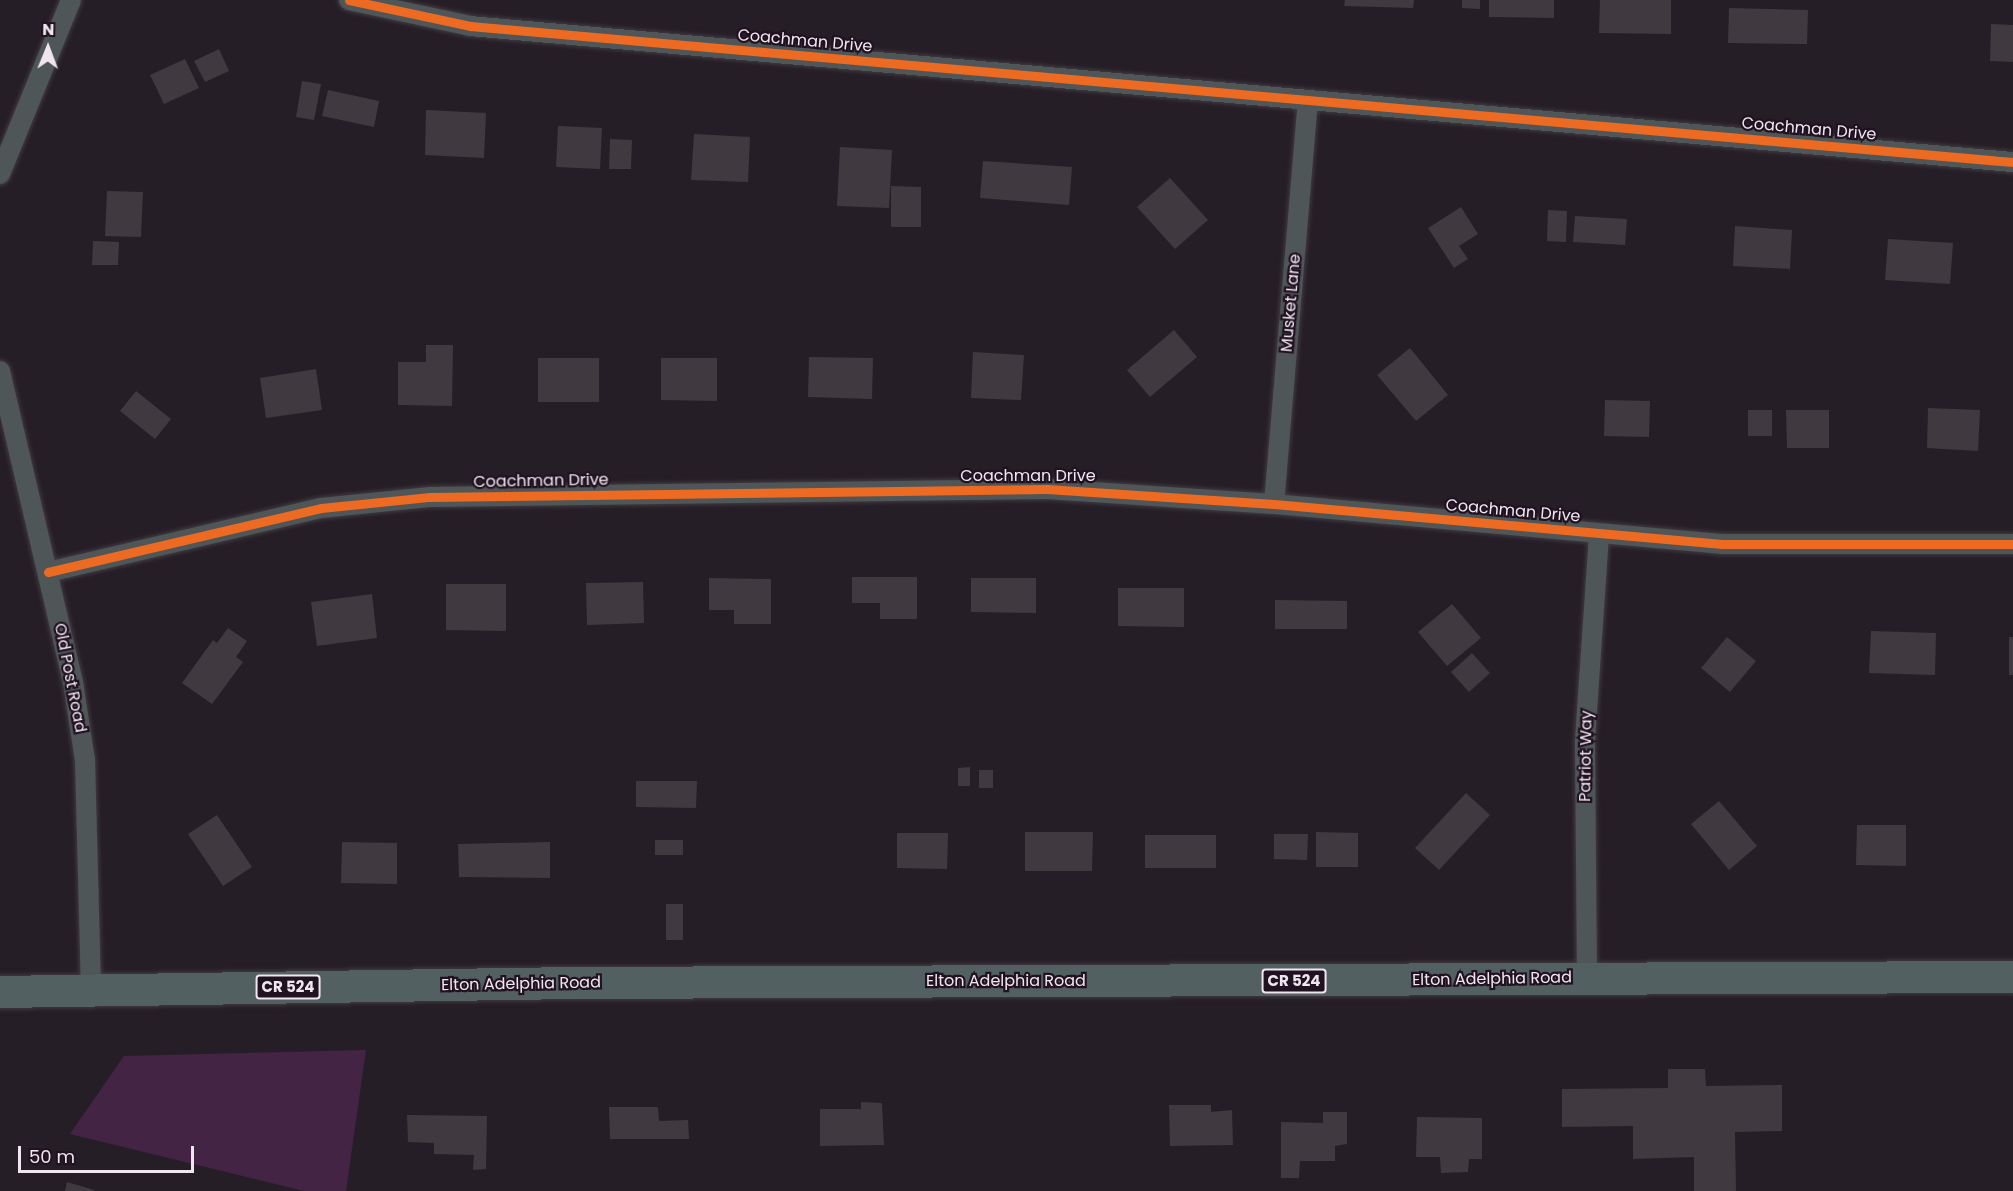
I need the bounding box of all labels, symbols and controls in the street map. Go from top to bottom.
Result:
north arrow [18,18,78,78]
text: N [42,18,55,41]
street label: Coachman Drive [737,26,873,56]
street label: Coachman Drive [1741,114,1877,144]
street label: Musket Lane [1277,253,1305,353]
street label: Coachman Drive [960,466,1096,486]
street label: Coachman Drive [473,470,609,492]
street label: Coachman Drive [1445,496,1581,526]
street label: Old Post Road [50,622,90,734]
street label: Patriot Way [1576,710,1596,802]
street label: Elton Adelphia Road [1412,968,1572,990]
road number: CR 524 [1261,969,1327,993]
street label: Elton Adelphia Road [926,971,1086,991]
street label: Elton Adelphia Road [441,973,601,995]
road number: CR 524 [255,975,321,999]
scale bar [21,1134,196,1172]
text: 50 m [29,1144,75,1169]

